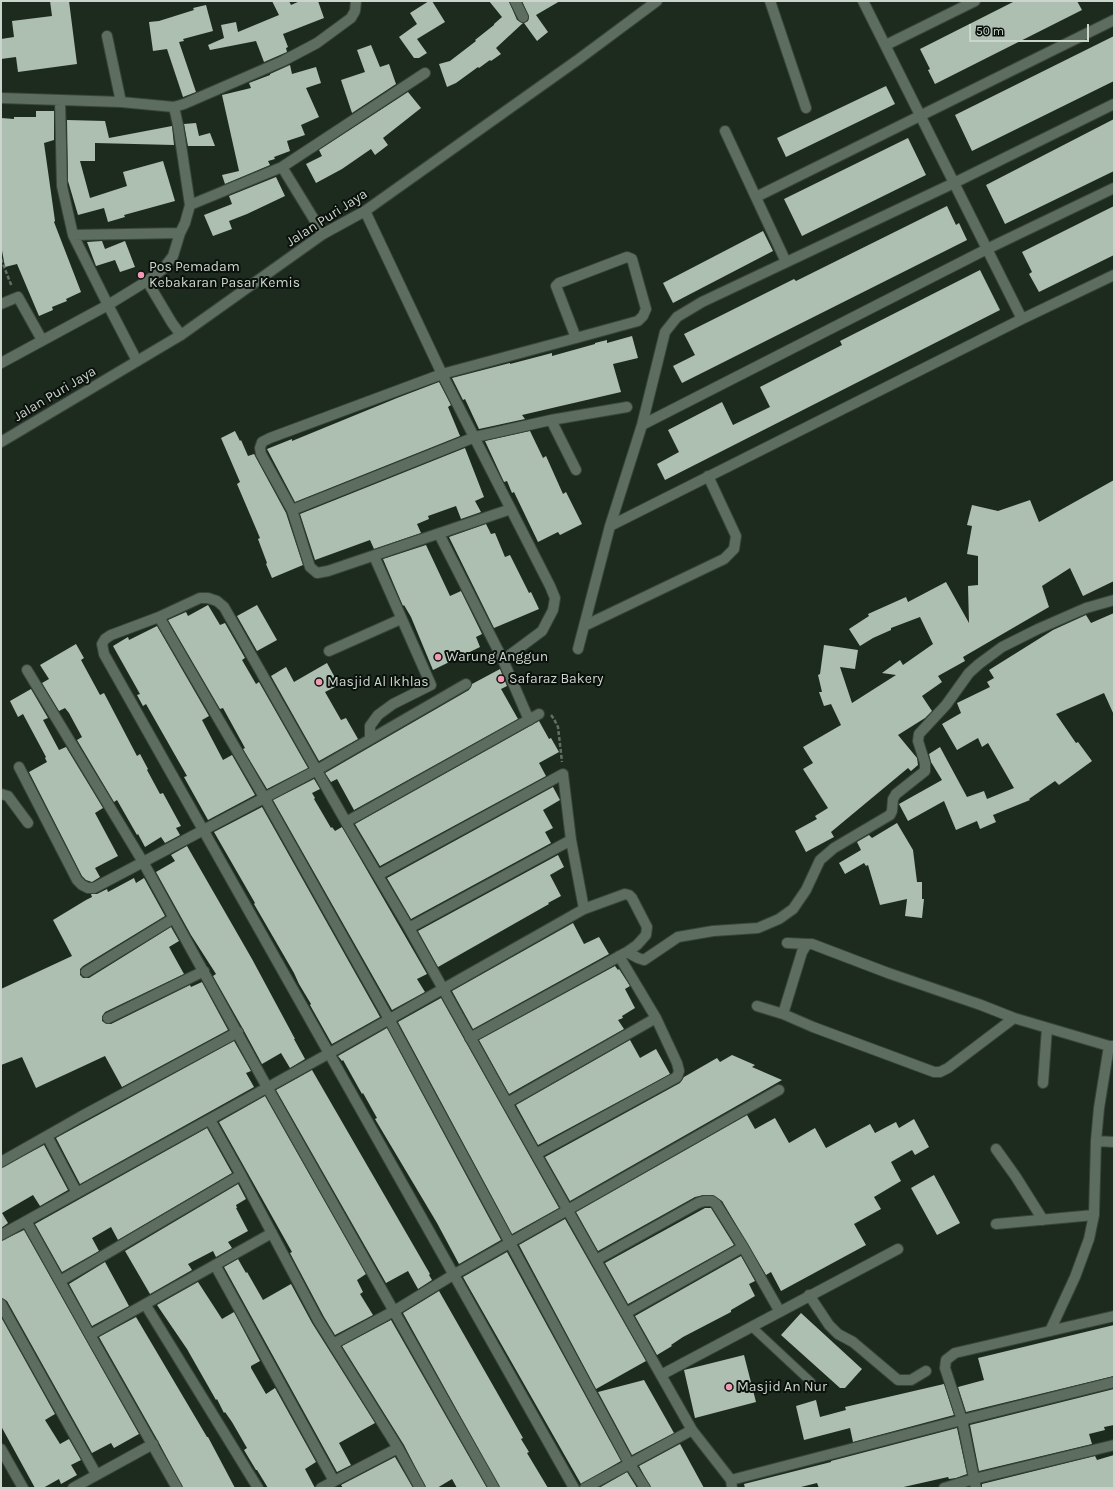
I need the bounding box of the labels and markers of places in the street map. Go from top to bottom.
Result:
place label: Pos Pemadam Kebakaran Pasar Kemis [149,259,300,292]
marker: Pos Pemadam Kebakaran Pasar Kemis [136,270,146,280]
place label: Warung Anggun [446,649,548,665]
marker: Warung Anggun [433,652,443,662]
place label: Safaraz Bakery [509,671,603,687]
place label: Masjid Al Ikhlas [327,674,429,690]
marker: Safaraz Bakery [496,674,506,684]
marker: Masjid Al Ikhlas [314,677,324,687]
place label: Masjid An Nur [737,1379,827,1395]
marker: Masjid An Nur [724,1382,734,1392]

